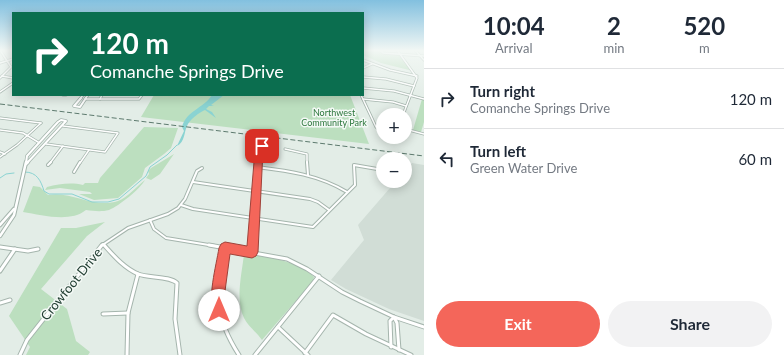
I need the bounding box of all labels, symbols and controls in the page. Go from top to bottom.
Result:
text: 10:04 [483,11,545,40]
text: 2 [607,11,621,40]
text: 520 [683,11,725,40]
text: 120 m [90,26,169,60]
icon: right [24,28,76,80]
text: Arrival [495,40,532,56]
text: min [604,40,625,56]
text: m [699,40,710,56]
text: Comanche Springs Drive [90,60,284,82]
text: Turn right [470,82,535,100]
icon: right [436,88,458,110]
text: 120 m [730,90,772,108]
text: Comanche Springs Drive [470,100,610,116]
park label: Northwest Community Park [301,107,367,128]
map controls [376,108,412,188]
button: + [376,108,412,144]
pin [245,129,279,163]
icon: arrive [251,135,273,157]
text: Turn left [470,142,526,160]
icon: left [436,148,458,170]
text: 60 m [738,150,772,168]
button: − [376,152,412,188]
text: Green Water Drive [470,160,577,176]
street label: Crowfoot Drive [37,244,105,323]
position arrow [198,289,240,331]
button: Exit [436,301,600,347]
button: Share [608,301,772,347]

